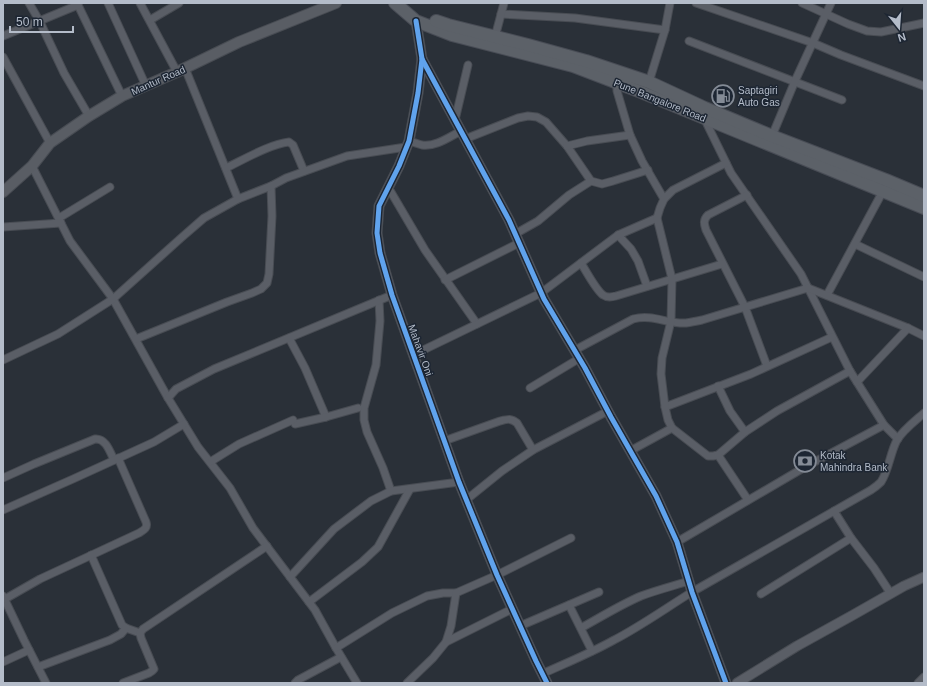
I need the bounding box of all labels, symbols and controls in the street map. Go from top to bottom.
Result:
scale bar [10,8,73,34]
north arrow [879,8,919,48]
text: 50 m [16,15,43,29]
text: N [896,31,907,44]
street label: Mantur Road [130,64,187,97]
street label: Pune Bangalore Road [612,77,708,124]
fuel station icon: Saptagiri Auto Gas [710,83,736,109]
place label: Saptagiri Auto Gas [738,85,780,108]
street label: Mahavir Oni [406,323,435,377]
bank icon: Kotak Mahindra Bank [792,448,818,474]
place label: Kotak Mahindra Bank [820,450,888,473]

